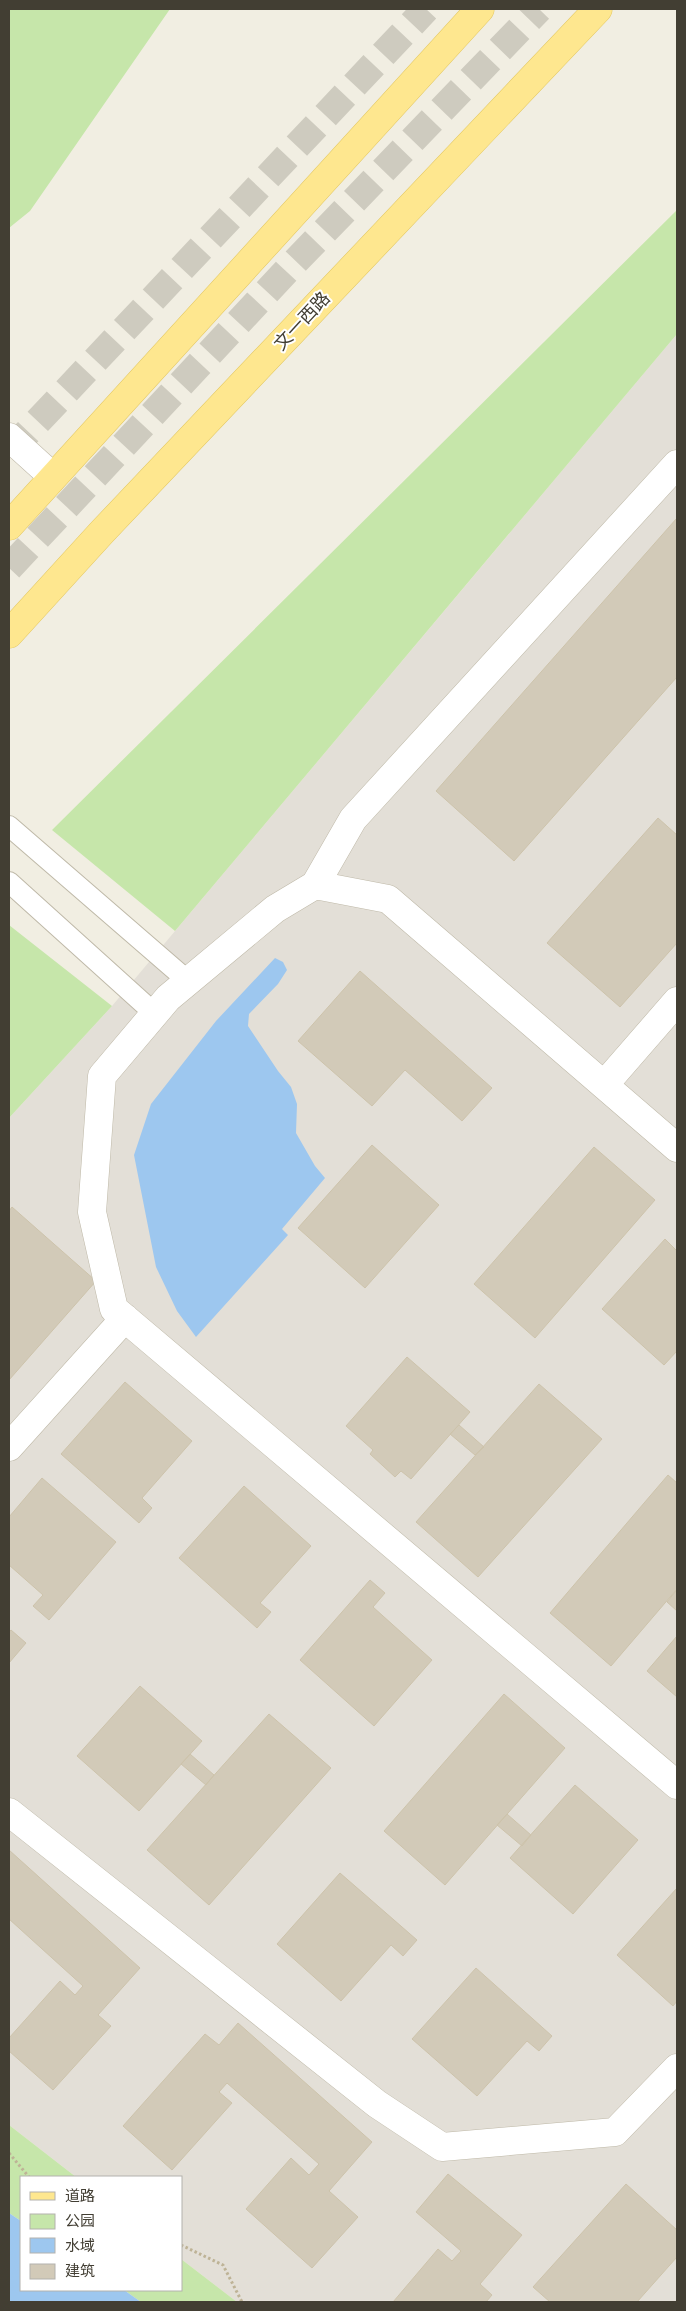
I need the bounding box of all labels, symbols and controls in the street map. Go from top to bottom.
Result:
street label: 文一西路 [269,287,334,354]
legend [20,2176,182,2291]
text: 道路 [65,2187,95,2205]
text: 公园 [65,2212,95,2230]
text: 水域 [65,2237,95,2255]
text: 建筑 [65,2262,95,2280]

